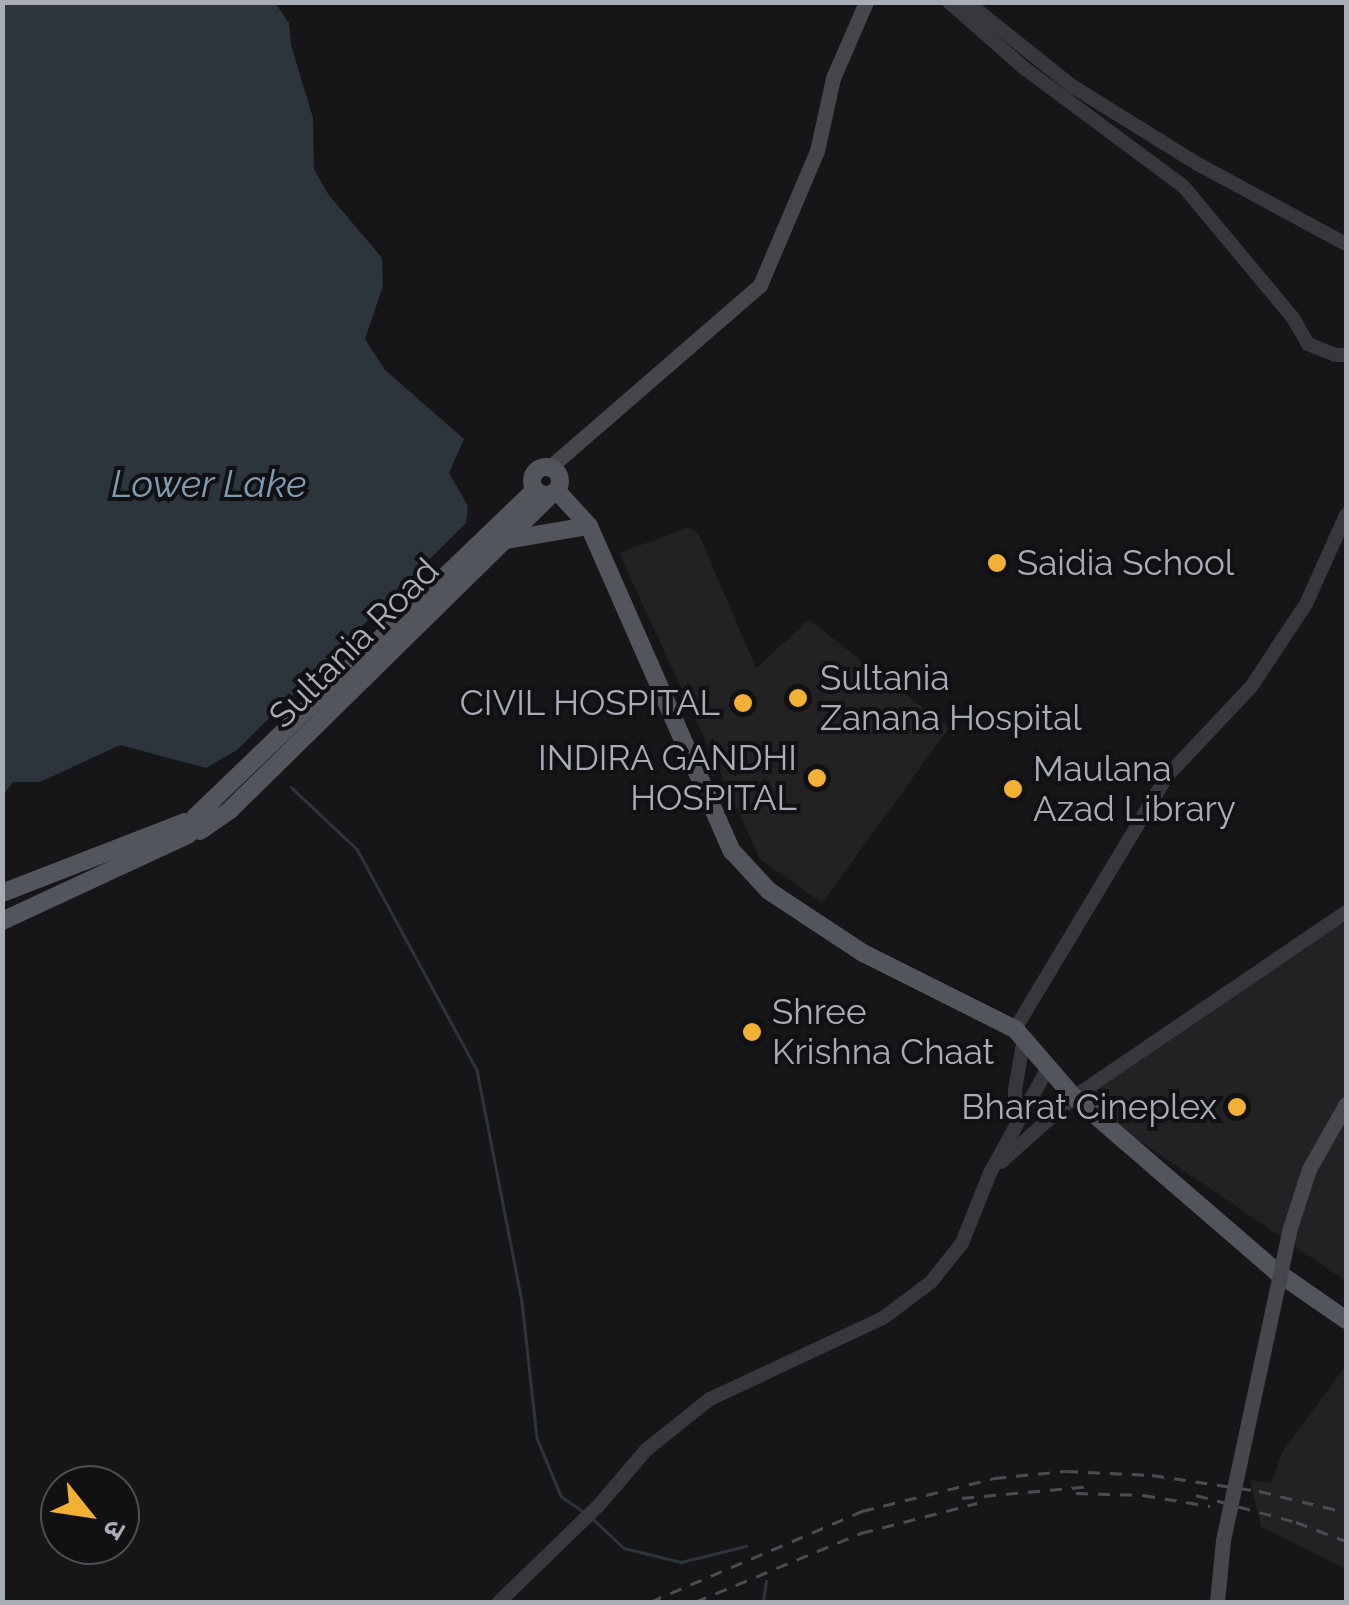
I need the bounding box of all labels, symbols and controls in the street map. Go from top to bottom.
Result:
water label: Lower Lake [111,461,307,507]
place label: Saidia School [1017,542,1234,584]
street label: Sultania Road [261,550,447,736]
marker: Saidia School [986,552,1008,574]
place label: Sultania Zanana Hospital [820,657,1082,739]
place label: CIVIL HOSPITAL [459,682,720,724]
marker: Sultania Zanana Hospital [785,685,811,711]
marker: CIVIL HOSPITAL [730,690,756,716]
place label: INDIRA GANDHI HOSPITAL [537,737,797,819]
place label: Maulana Azad Library [1033,748,1236,830]
marker: INDIRA GANDHI HOSPITAL [806,767,828,789]
marker: Maulana Azad Library [1002,778,1024,800]
place label: Shree Krishna Chaat [772,991,994,1073]
marker: Shree Krishna Chaat [741,1021,763,1043]
place label: Bharat Cineplex [961,1086,1217,1128]
marker: Bharat Cineplex [1226,1096,1248,1118]
north arrow [40,1465,140,1565]
text: उ [96,1514,133,1545]

